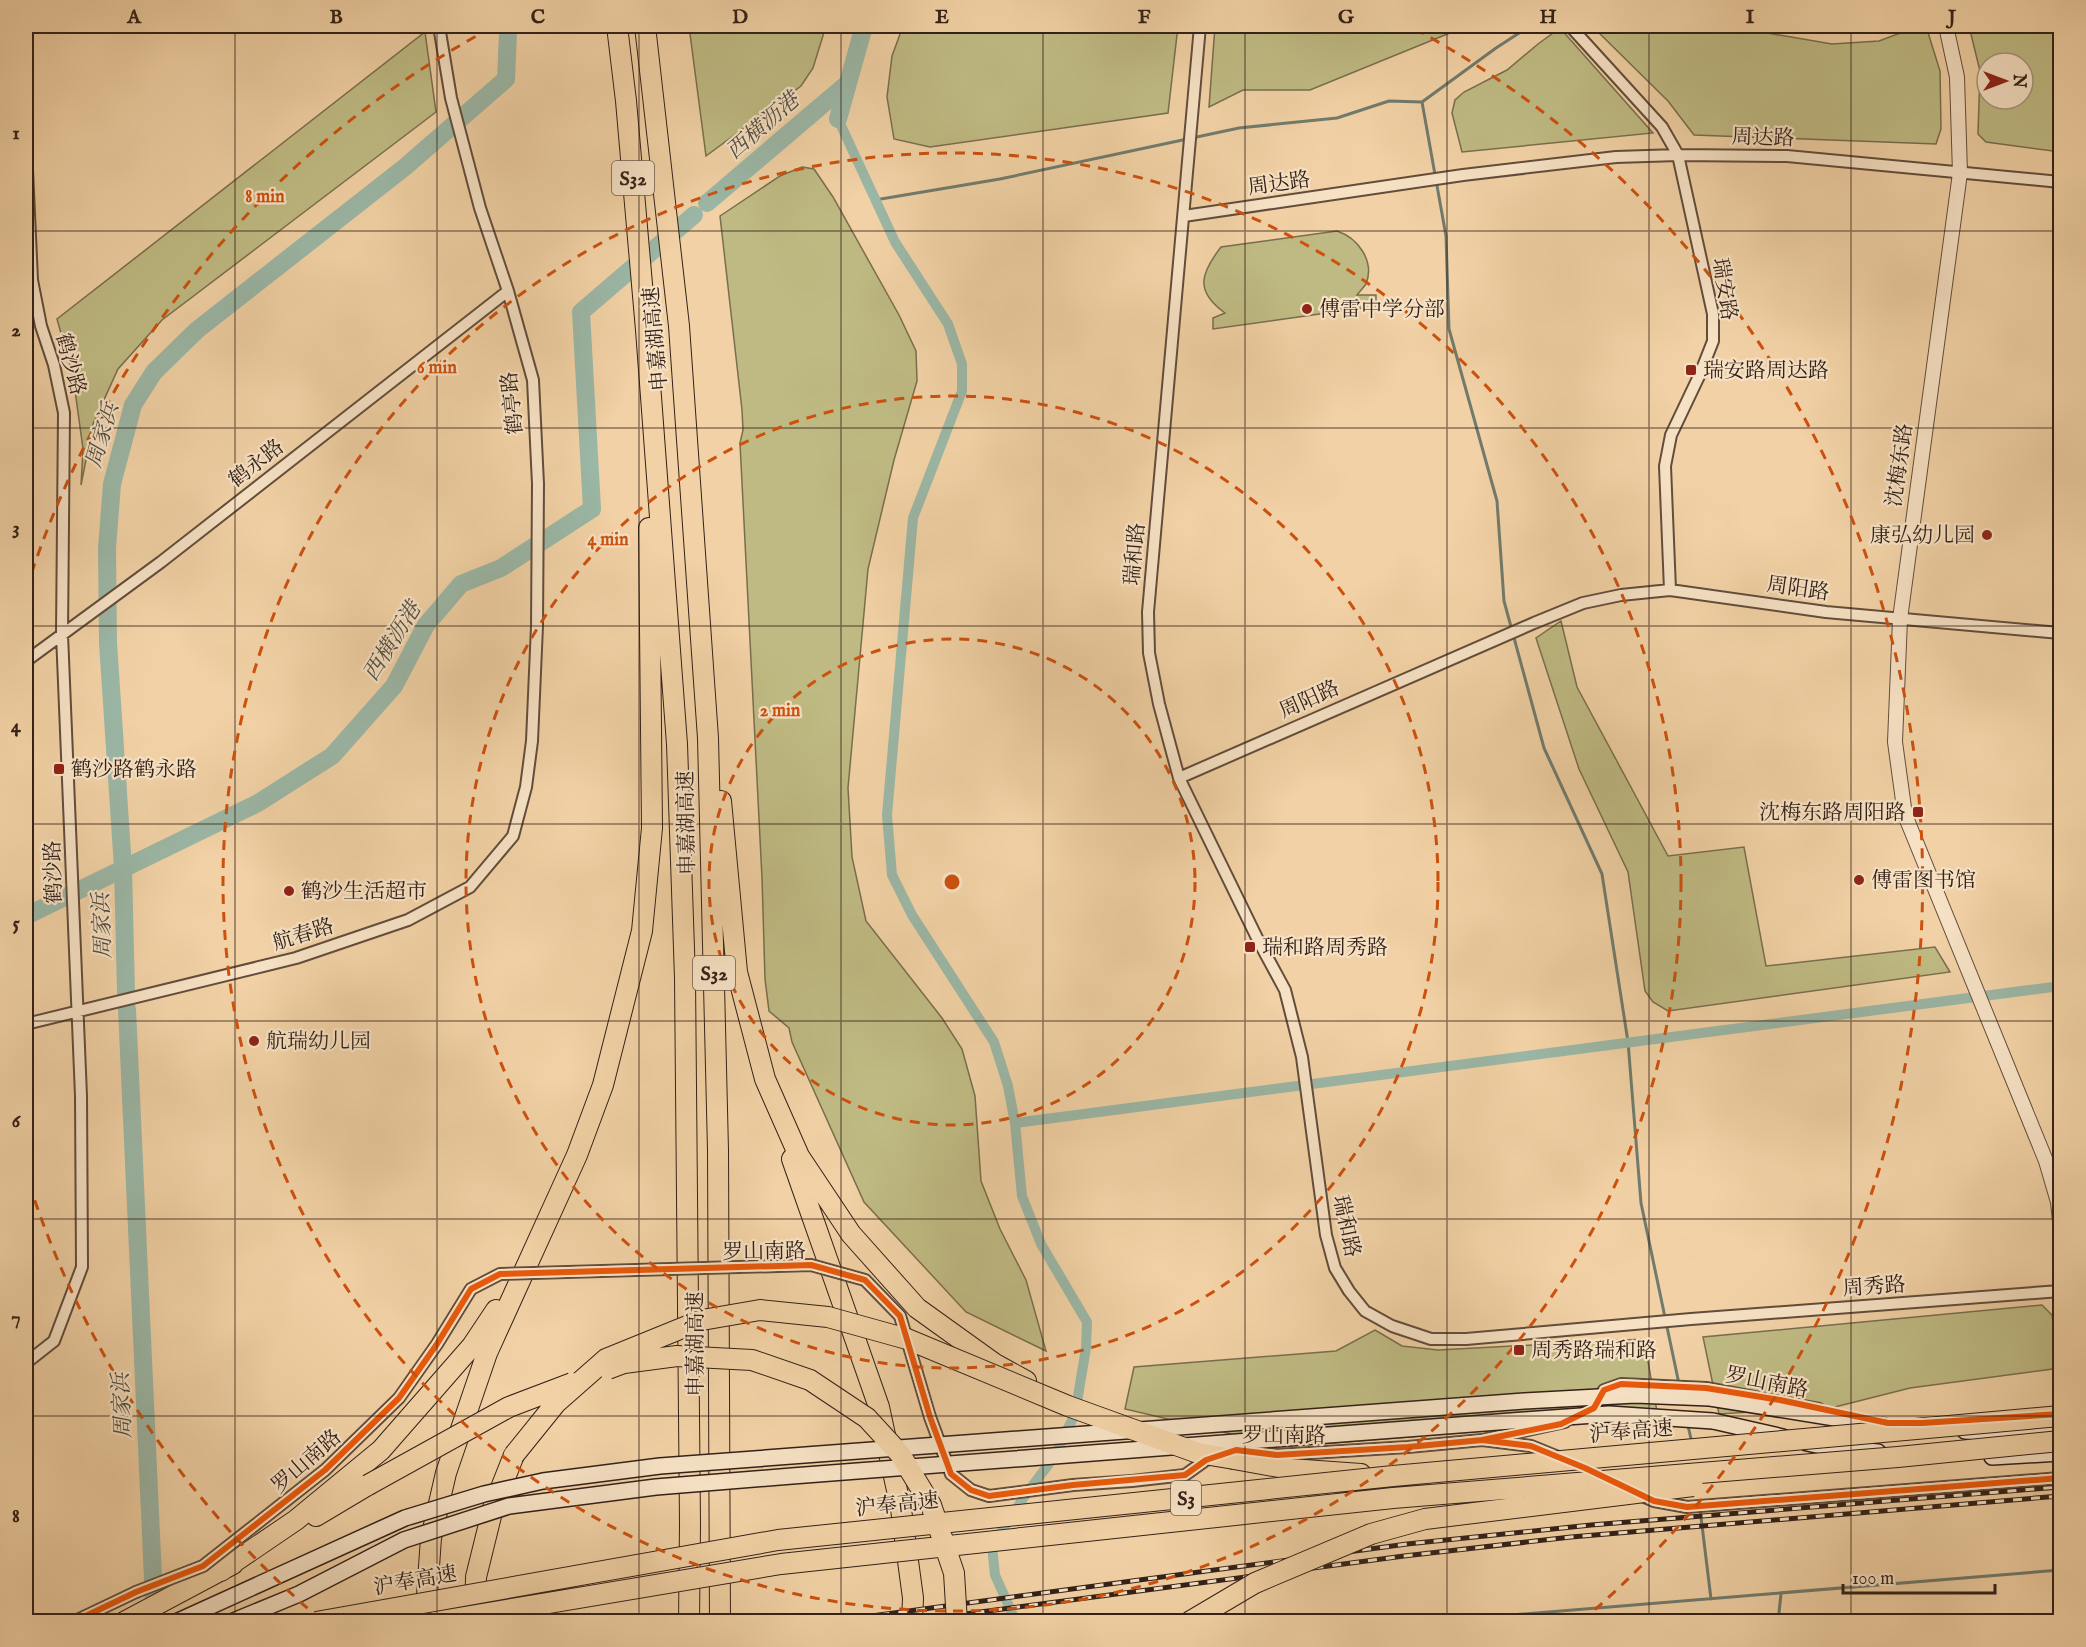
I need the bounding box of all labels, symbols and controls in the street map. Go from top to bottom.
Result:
text: A [126,5,142,30]
text: B [329,5,343,30]
text: C [531,5,545,30]
text: D [732,5,748,30]
text: E [935,5,949,30]
text: F [1138,5,1151,30]
text: G [1338,5,1355,30]
text: H [1539,5,1557,30]
text: I [1746,5,1755,30]
text: J [1945,5,1957,30]
north arrow [1975,51,2035,111]
text: N [2008,73,2028,88]
water label: 西横沥港 [721,85,808,166]
text: 1 [12,121,20,146]
street label: 周达路 [1731,124,1795,153]
road number: S32 [612,161,654,195]
street label: 周达路 [1246,167,1312,202]
text: 8 min [245,186,285,209]
street label: 瑞安路 [1705,256,1742,322]
street label: 申嘉湖高速 [638,285,675,392]
place label: 傅雷中学分部 [1319,297,1445,324]
marker: 傅雷中学分部 [1300,302,1314,316]
text: 2 [11,318,21,343]
street label: 鹤沙路 [48,330,91,398]
text: 6 min [417,357,457,380]
place label: 瑞安路周达路 [1703,358,1829,385]
marker: 瑞安路周达路 [1684,363,1698,377]
street label: 鹤亭路 [497,370,530,436]
water label: 周家浜 [80,398,126,471]
street label: 沈梅东路 [1881,422,1920,509]
street label: 鹤永路 [224,434,290,494]
text: 3 [12,516,20,541]
street label: 瑞和路 [1119,522,1152,587]
place label: 康弘幼儿园 [1870,523,1975,550]
marker: 康弘幼儿园 [1980,528,1994,542]
text: 4 min [587,529,629,552]
street label: 周阳路 [1765,572,1831,607]
water label: 西横沥港 [358,595,429,687]
street label: 周阳路 [1275,675,1344,726]
text: 2 min [760,700,801,723]
text: 4 [11,714,22,739]
place label: 鹤沙路鹤永路 [71,757,197,784]
marker: 鹤沙路鹤永路 [52,762,66,776]
street label: 申嘉湖高速 [673,770,702,876]
place label: 沈梅东路周阳路 [1759,800,1906,827]
marker: 沈梅东路周阳路 [1911,805,1925,819]
street label: 鹤沙路 [40,840,69,904]
place label: 傅雷图书馆 [1871,868,1976,895]
centre of rings [942,872,962,892]
marker: 傅雷图书馆 [1852,873,1866,887]
place label: 鹤沙生活超市 [301,879,427,906]
marker: 鹤沙生活超市 [282,884,296,898]
water label: 周家浜 [88,890,118,959]
text: 5 [12,911,20,936]
street label: 航春路 [269,913,338,958]
place label: 瑞和路周秀路 [1262,935,1388,962]
marker: 瑞和路周秀路 [1243,940,1257,954]
road number: S32 [693,956,735,990]
place label: 航瑞幼儿园 [266,1029,371,1056]
marker: 航瑞幼儿园 [247,1034,261,1048]
text: 6 [12,1109,22,1134]
street label: 瑞和路 [1326,1193,1365,1260]
street label: 罗山南路 [722,1238,806,1267]
street label: 周秀路 [1842,1272,1906,1303]
street label: 申嘉湖高速 [683,1292,710,1397]
text: 7 [11,1306,21,1331]
place label: 周秀路瑞和路 [1531,1338,1657,1365]
marker: 周秀路瑞和路 [1512,1343,1526,1357]
street label: 罗山南路 [1723,1362,1811,1405]
water label: 周家浜 [107,1370,139,1440]
street label: 沪奉高速 [1588,1415,1674,1450]
street label: 罗山南路 [1242,1423,1326,1450]
street label: 罗山南路 [266,1424,348,1500]
road number: S3 [1171,1481,1201,1515]
street label: 沪奉高速 [854,1488,940,1523]
text: 8 [12,1504,20,1529]
scale bar [1843,1557,1994,1595]
street label: 沪奉高速 [372,1561,459,1602]
text: 100 m [1852,1568,1894,1591]

